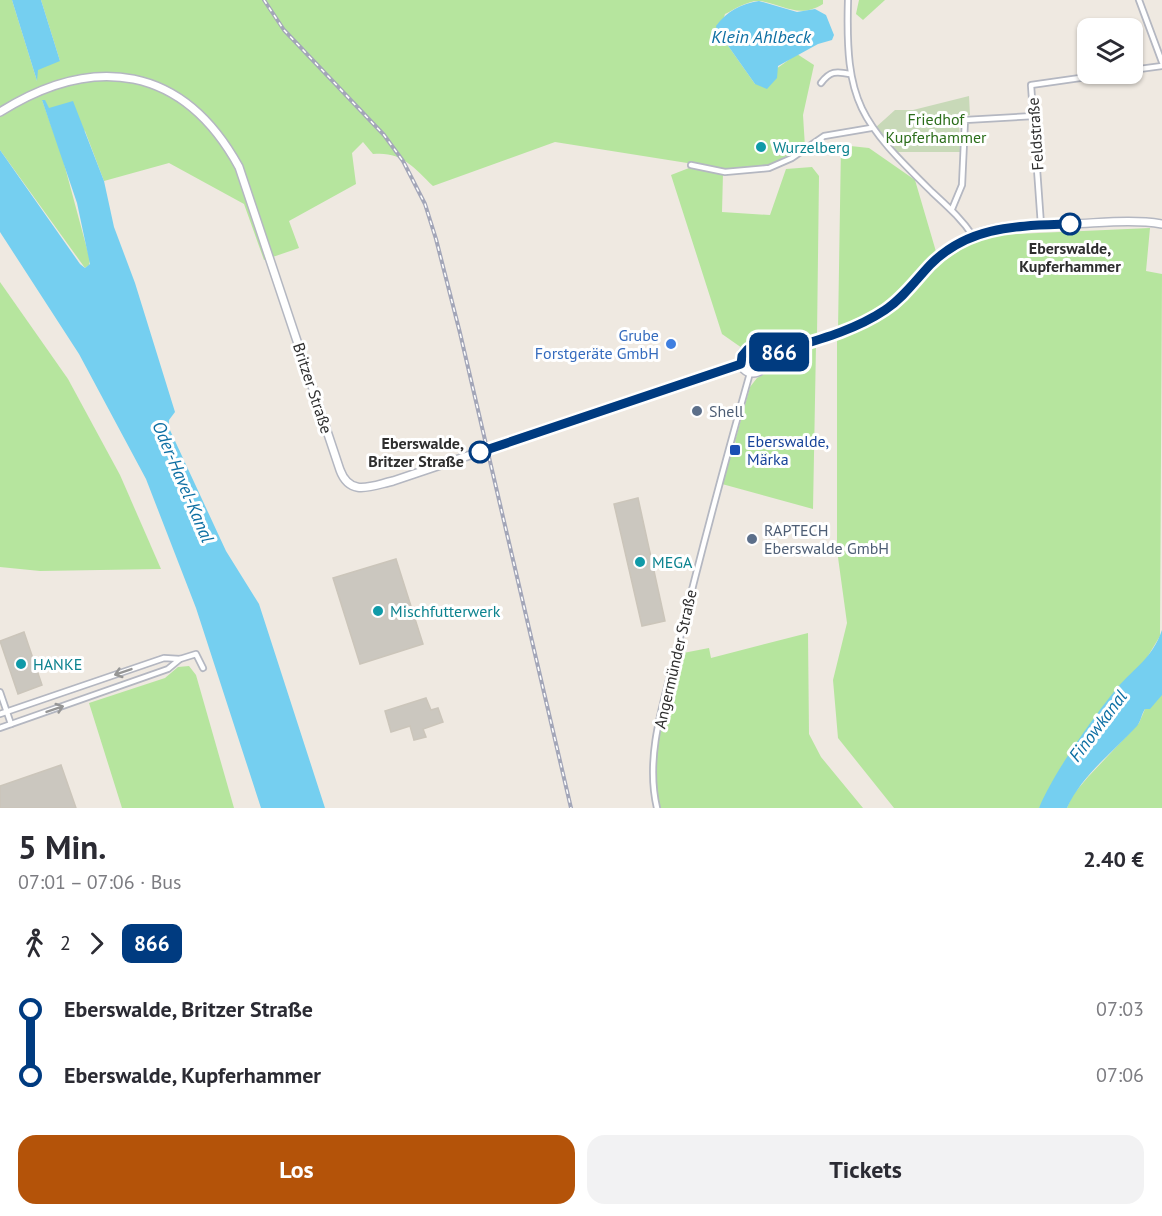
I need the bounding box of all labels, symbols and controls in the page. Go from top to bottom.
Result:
map controls [1077,18,1143,84]
button: layers [1077,18,1143,84]
water label: Klein Ahlbeck [711,25,812,48]
street label: Feldstraße [1022,97,1048,171]
park label: Friedhof Kupferhammer [885,109,987,147]
place label: Wurzelberg [773,137,850,157]
marker: Wurzelberg [754,140,768,154]
marker: Eberswalde, Kupferhammer [1059,213,1081,235]
place label: Eberswalde, Kupferhammer [1019,238,1121,276]
place label: Grube Forstgeräte GmbH [535,325,659,363]
line badge: 866 [744,332,814,372]
marker: Grube Forstgeräte GmbH [664,337,678,351]
text: 866 [761,339,797,366]
street label: Britzer Straße [289,340,337,436]
place label: Shell [709,401,744,421]
marker: Shell [690,404,704,418]
water label: Oder-Havel-Kanal [148,418,219,546]
place label: Eberswalde, Märka [747,431,829,469]
place label: Eberswalde, Britzer Straße [368,433,464,471]
marker: Eberswalde, Britzer Straße [469,441,491,463]
marker: Eberswalde, Märka [728,443,742,457]
place label: RAPTECH Eberswalde GmbH [764,520,889,558]
marker: RAPTECH Eberswalde GmbH [745,532,759,546]
place label: MEGA [652,552,693,572]
marker: MEGA [633,555,647,569]
street label: Angermünder Straße [649,588,701,730]
place label: Mischfutterwerk [390,601,501,621]
marker: Mischfutterwerk [371,604,385,618]
place label: HANKE [33,654,82,674]
marker: HANKE [14,657,28,671]
one-way arrow [114,667,133,678]
water label: Finowkanal [1063,685,1132,766]
one-way arrow [46,702,64,713]
text: 5 Min. [18,825,106,868]
text: 2.40 € [1083,845,1144,873]
text: 07:01 – 07:06 · Bus [18,869,182,895]
icon: walk [18,927,51,960]
icon: forward [80,927,113,960]
text: 2 [60,930,71,956]
text: 866 [134,930,170,957]
text: Eberswalde, Britzer Straße [64,995,313,1023]
text: 07:03 [1096,996,1144,1022]
text: Eberswalde, Kupferhammer [64,1061,321,1089]
text: 07:06 [1096,1062,1144,1088]
button: Los [18,1135,575,1204]
button: Tickets [587,1135,1144,1204]

